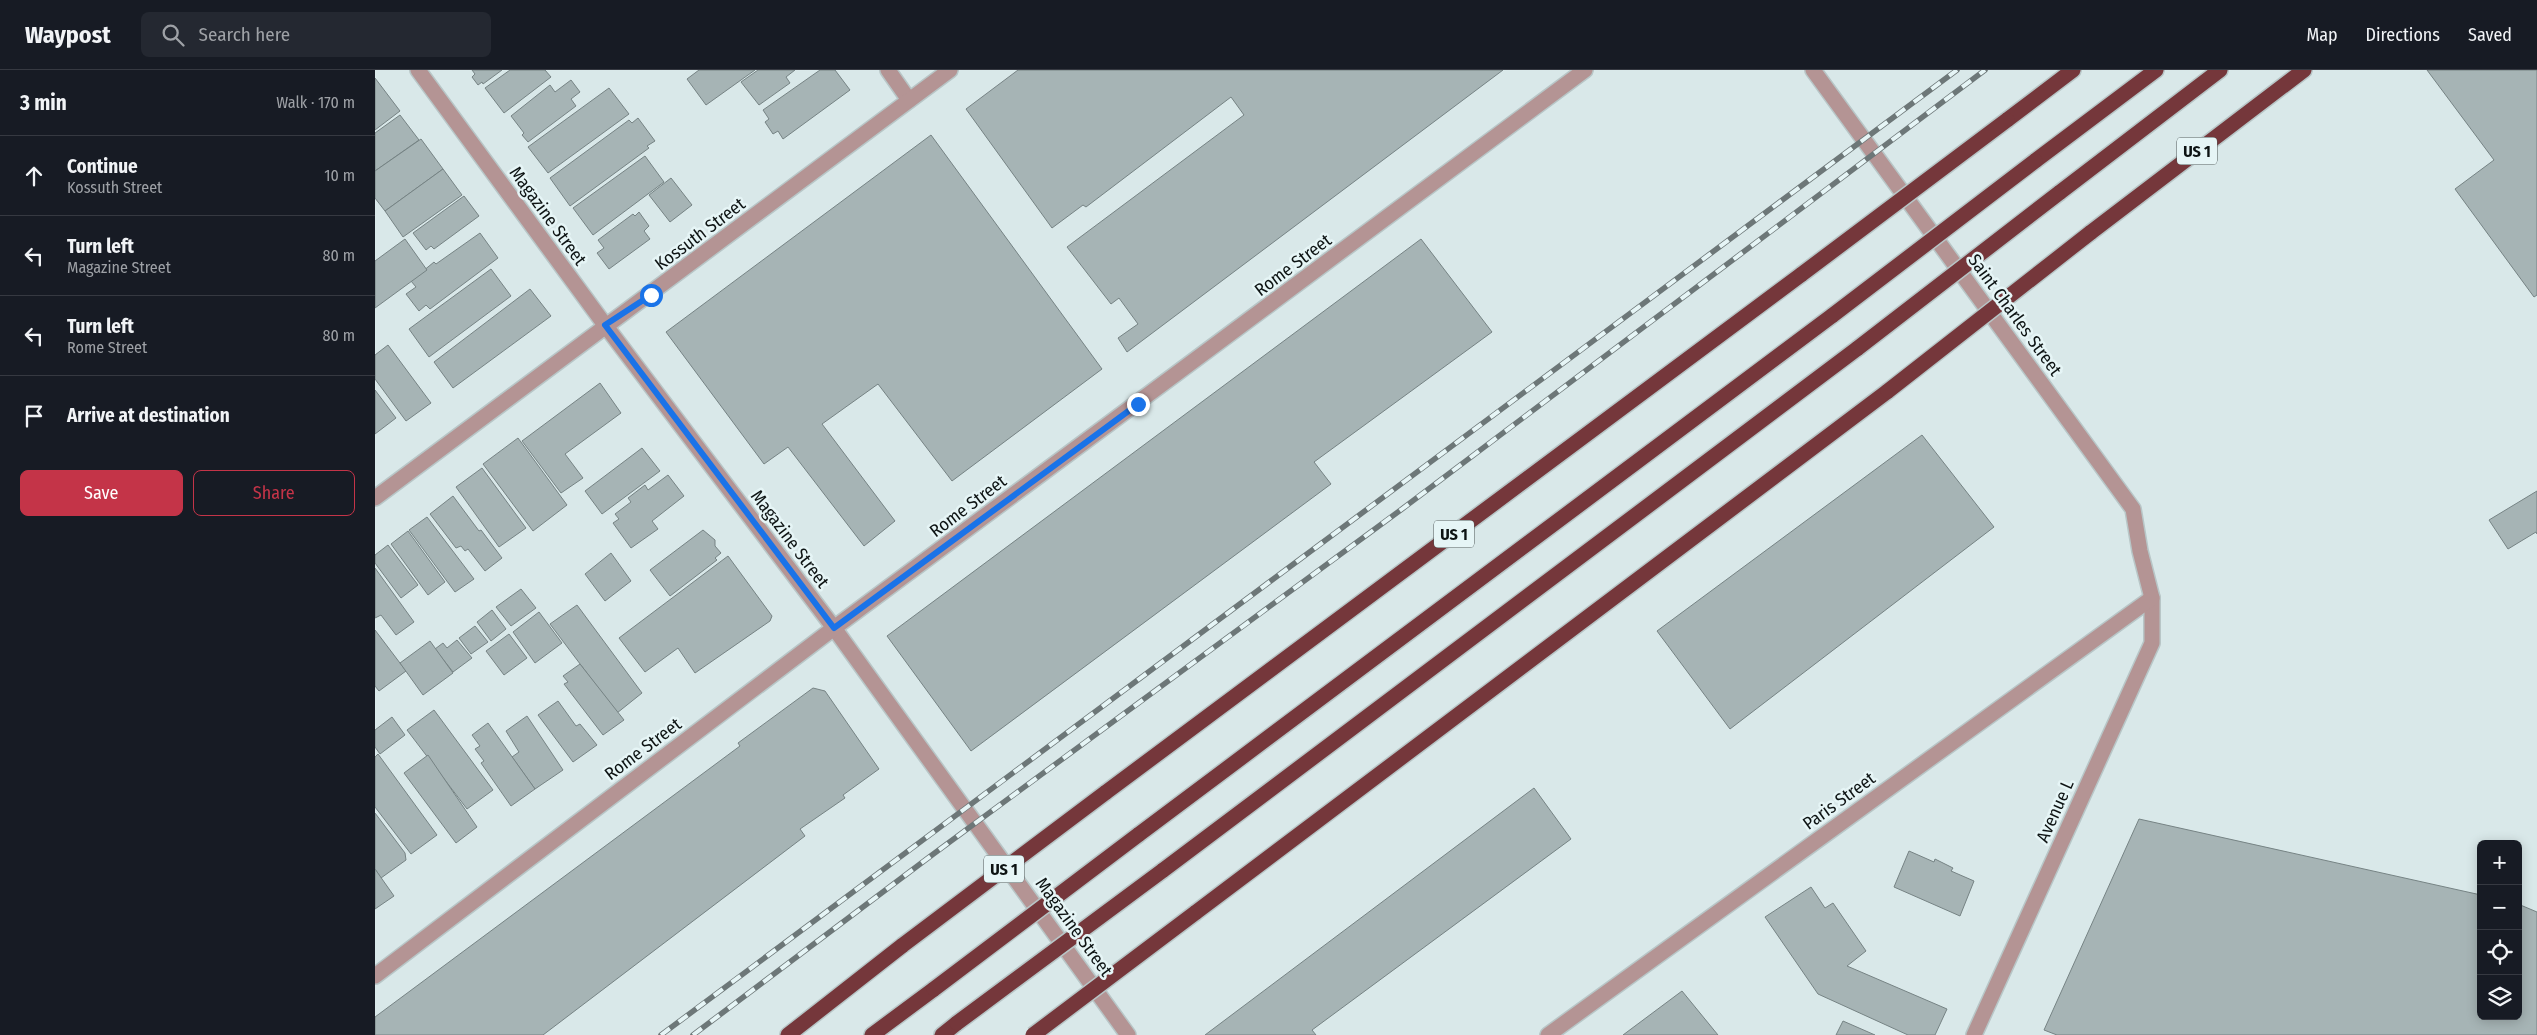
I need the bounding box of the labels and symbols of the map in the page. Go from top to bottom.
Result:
road number: US 1 [2177,138,2217,164]
street label: Magazine Street [505,162,591,270]
street label: Kossuth Street [651,193,750,275]
street label: Rome Street [1250,229,1336,301]
street label: Saint Charles Street [1963,250,2067,380]
route start [640,284,663,307]
route end [1127,393,1150,416]
street label: Rome Street [925,470,1011,542]
street label: Magazine Street [746,486,834,592]
road number: US 1 [1434,520,1474,548]
street label: Rome Street [600,713,686,785]
street label: Paris Street [1798,767,1880,835]
street label: Avenue L [2031,776,2079,846]
road number: US 1 [984,856,1024,882]
street label: Magazine Street [1031,873,1117,981]

